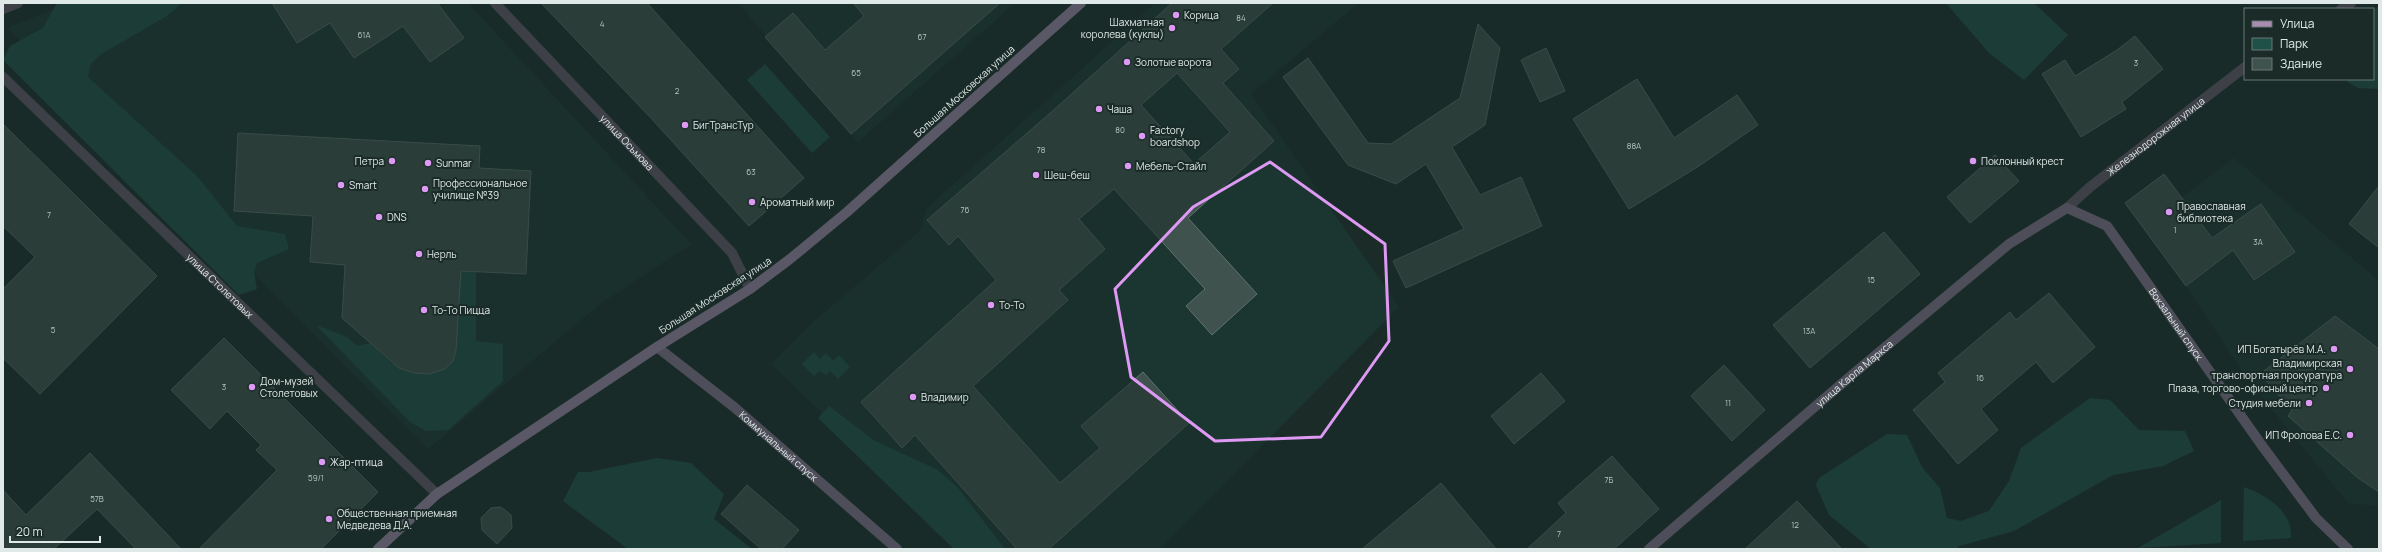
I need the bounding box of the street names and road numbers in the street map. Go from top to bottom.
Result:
street label: Большая Московская улица [910,42,1018,140]
street label: Железнодорожная улица [2103,94,2208,179]
street label: улица Осьмова [597,111,657,173]
street label: улица Столетовых [183,250,257,322]
street label: Большая Московская улица [656,253,774,337]
street label: Вокзальный спуск [2146,285,2207,364]
street label: улица Карла Маркса [1813,337,1896,410]
street label: Коммунальный спуск [736,408,822,485]

